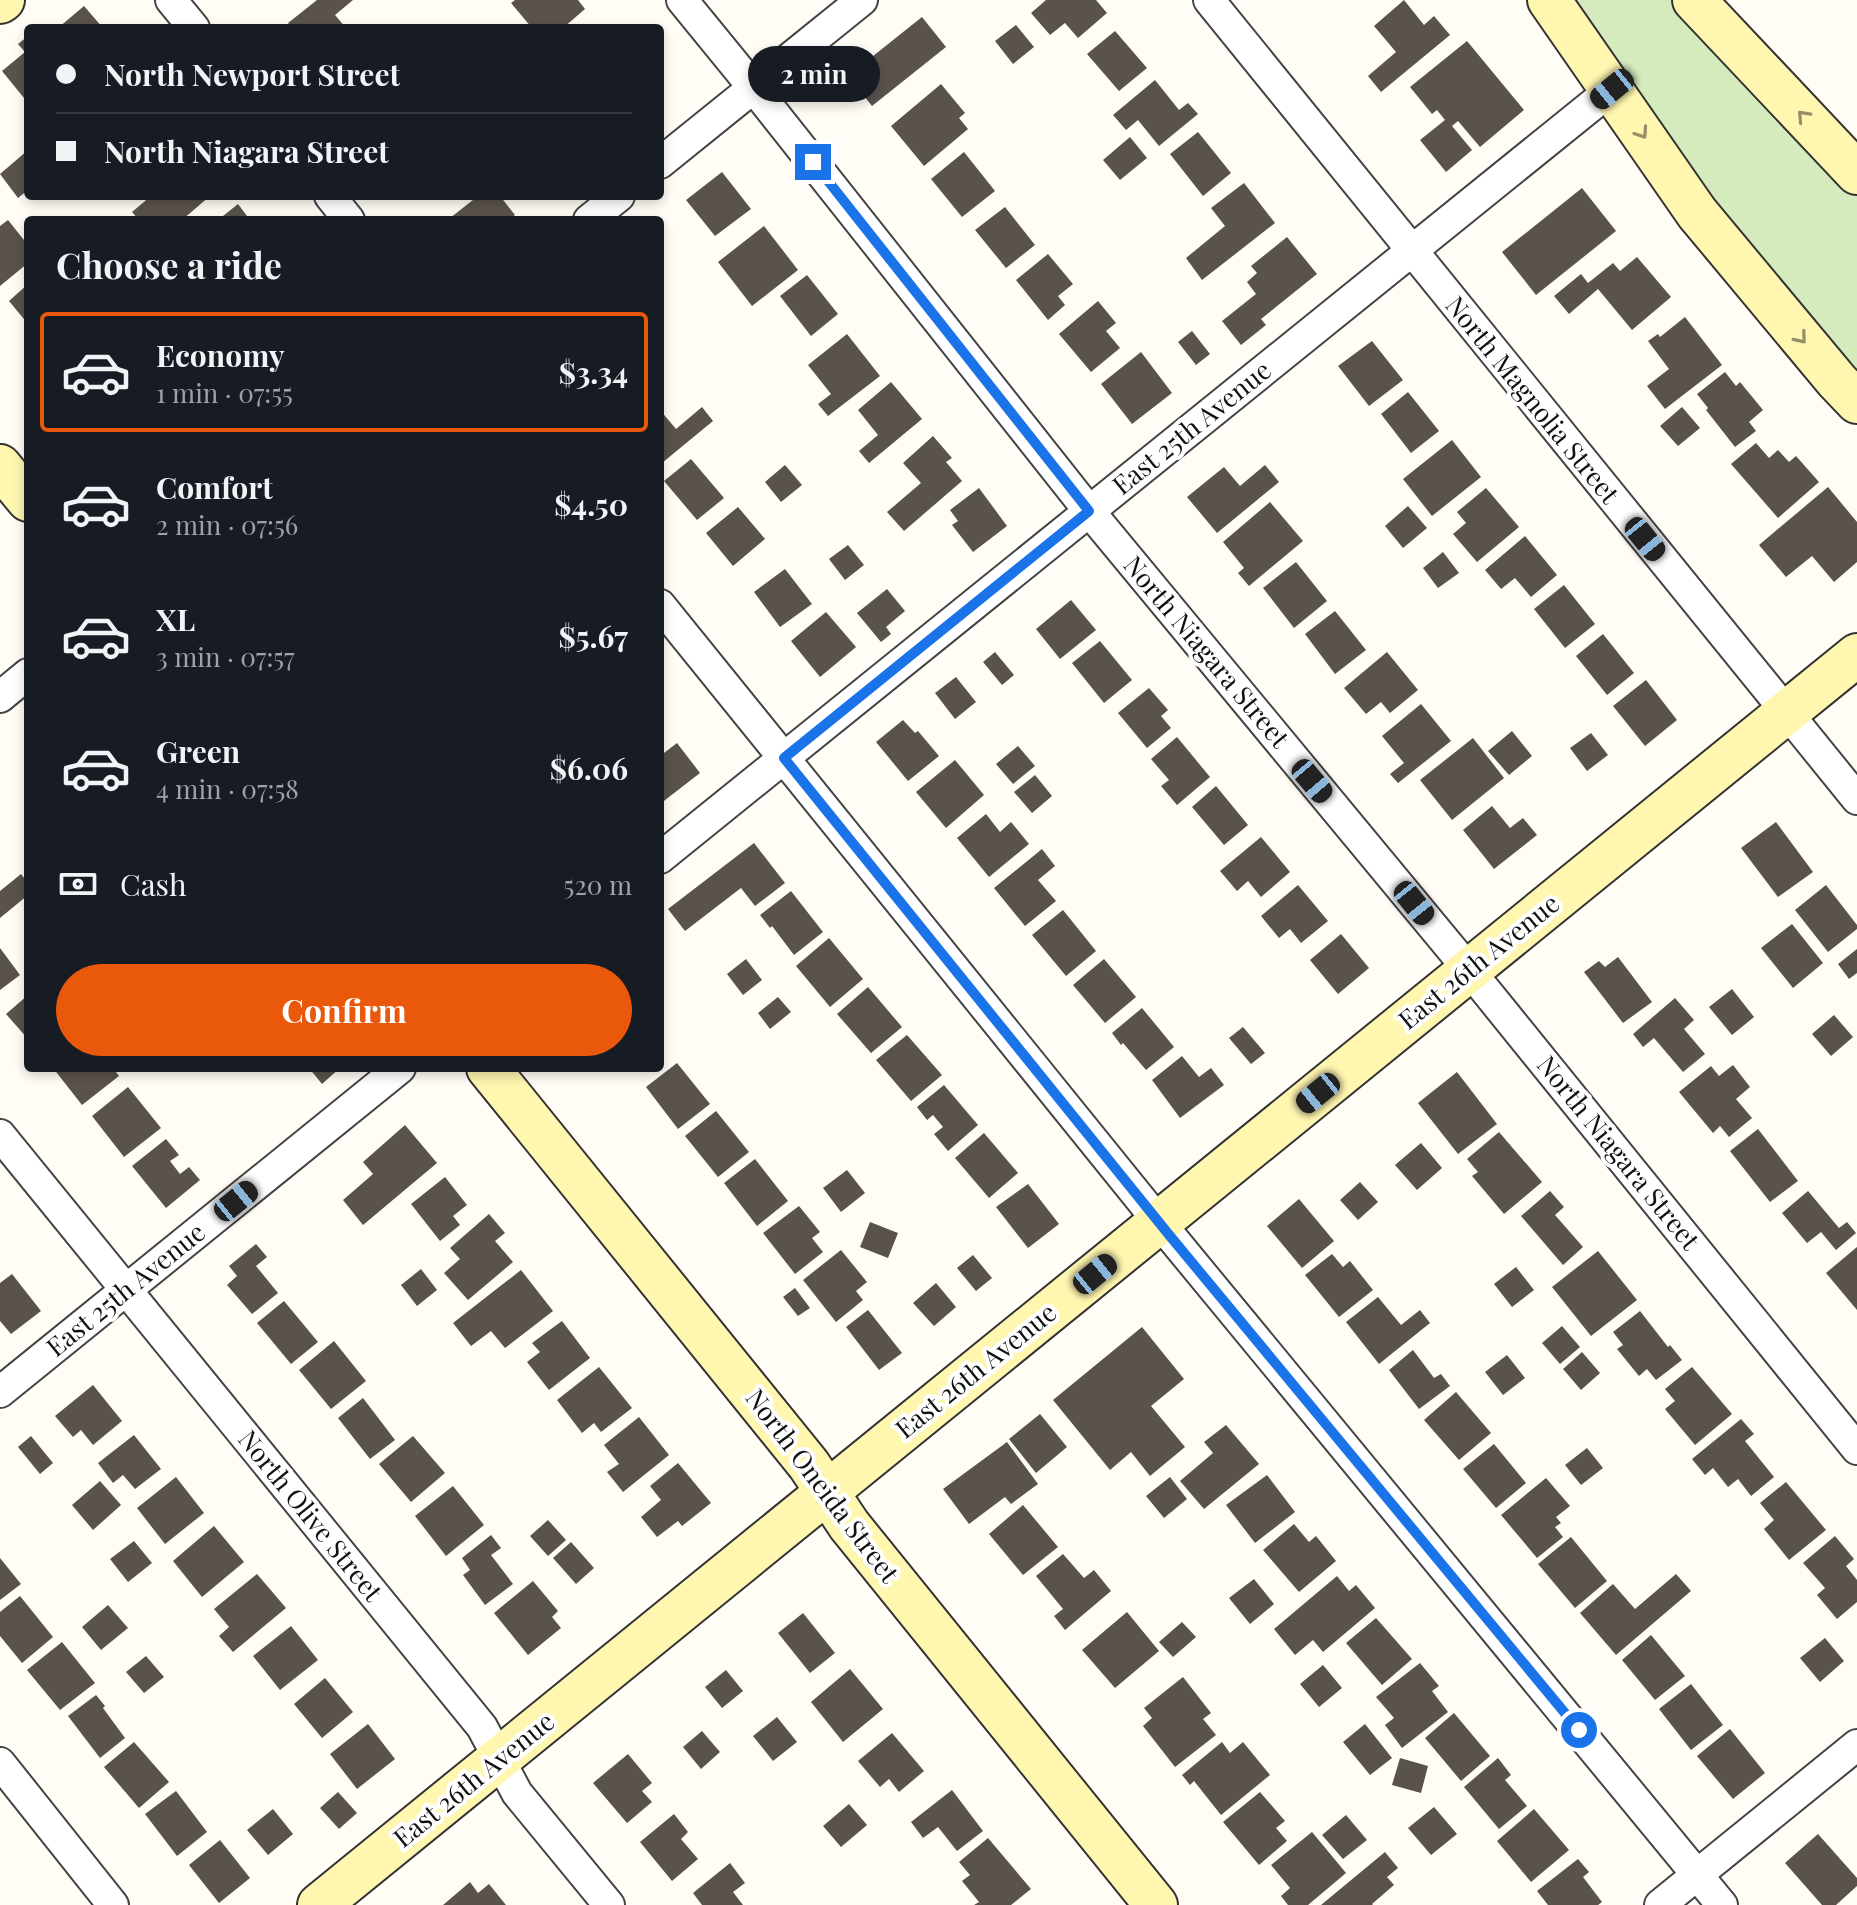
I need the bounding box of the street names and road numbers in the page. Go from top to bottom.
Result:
street label: North Magnolia Street [1439,288,1628,511]
street label: East 25th Avenue [1104,352,1278,502]
street label: North Niagara Street [1117,548,1298,755]
street label: East 26th Avenue [1390,885,1566,1037]
street label: North Niagara Street [1530,1048,1709,1257]
street label: East 25th Avenue [38,1214,212,1364]
street label: East 26th Avenue [887,1294,1063,1446]
street label: North Oneida Street [739,1381,908,1590]
street label: North Olive Street [231,1422,392,1609]
street label: East 26th Avenue [385,1703,561,1855]

